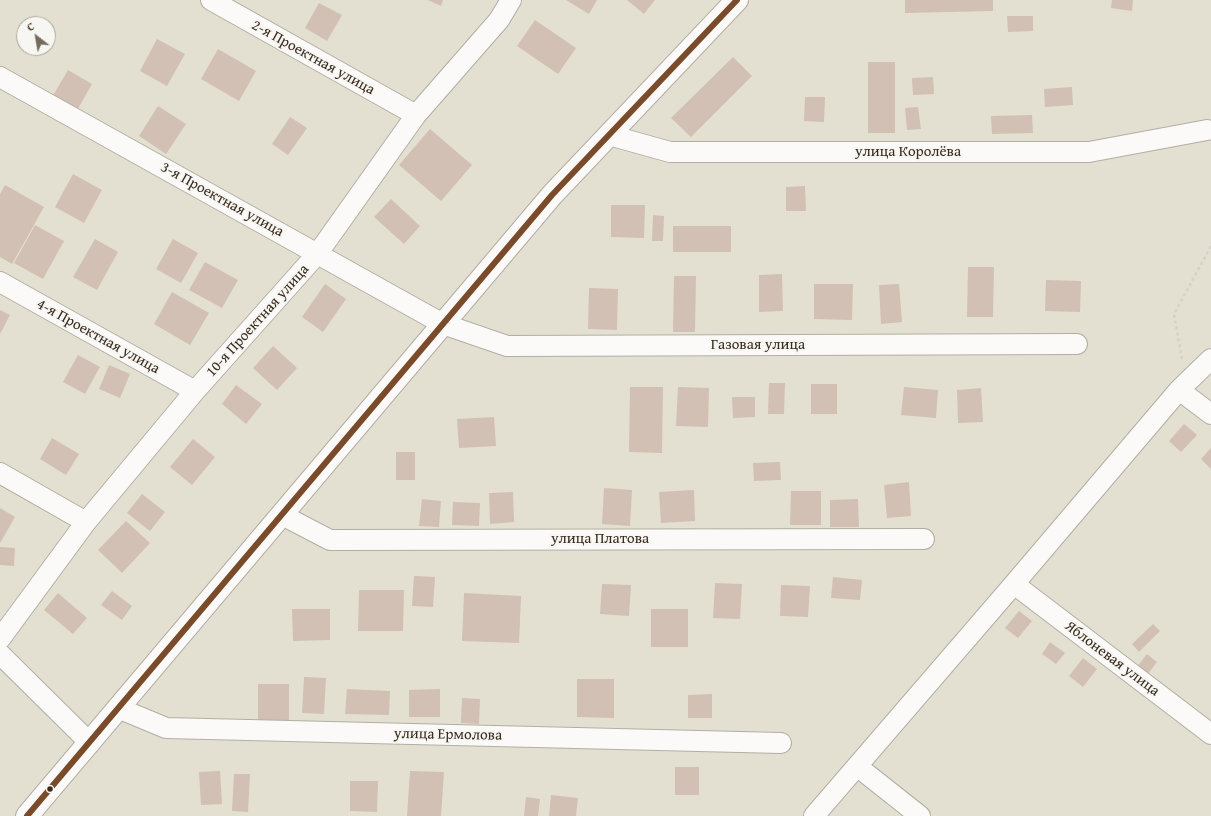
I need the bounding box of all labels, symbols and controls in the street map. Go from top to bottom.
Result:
north arrow [16,16,56,56]
street label: 2-я Проектная улица [248,17,378,99]
text: С [24,18,37,35]
street label: улица Королёва [855,143,961,161]
street label: 3-я Проектная улица [157,159,287,241]
street label: 10-я Проектная улица [203,261,313,381]
street label: 4-я Проектная улица [33,296,163,378]
street label: Газовая улица [711,336,805,354]
street label: улица Платова [551,530,649,548]
street label: Яблоневая улица [1061,618,1163,700]
street label: улица Ермолова [394,725,502,745]
unlabelled marker [45,784,55,794]

